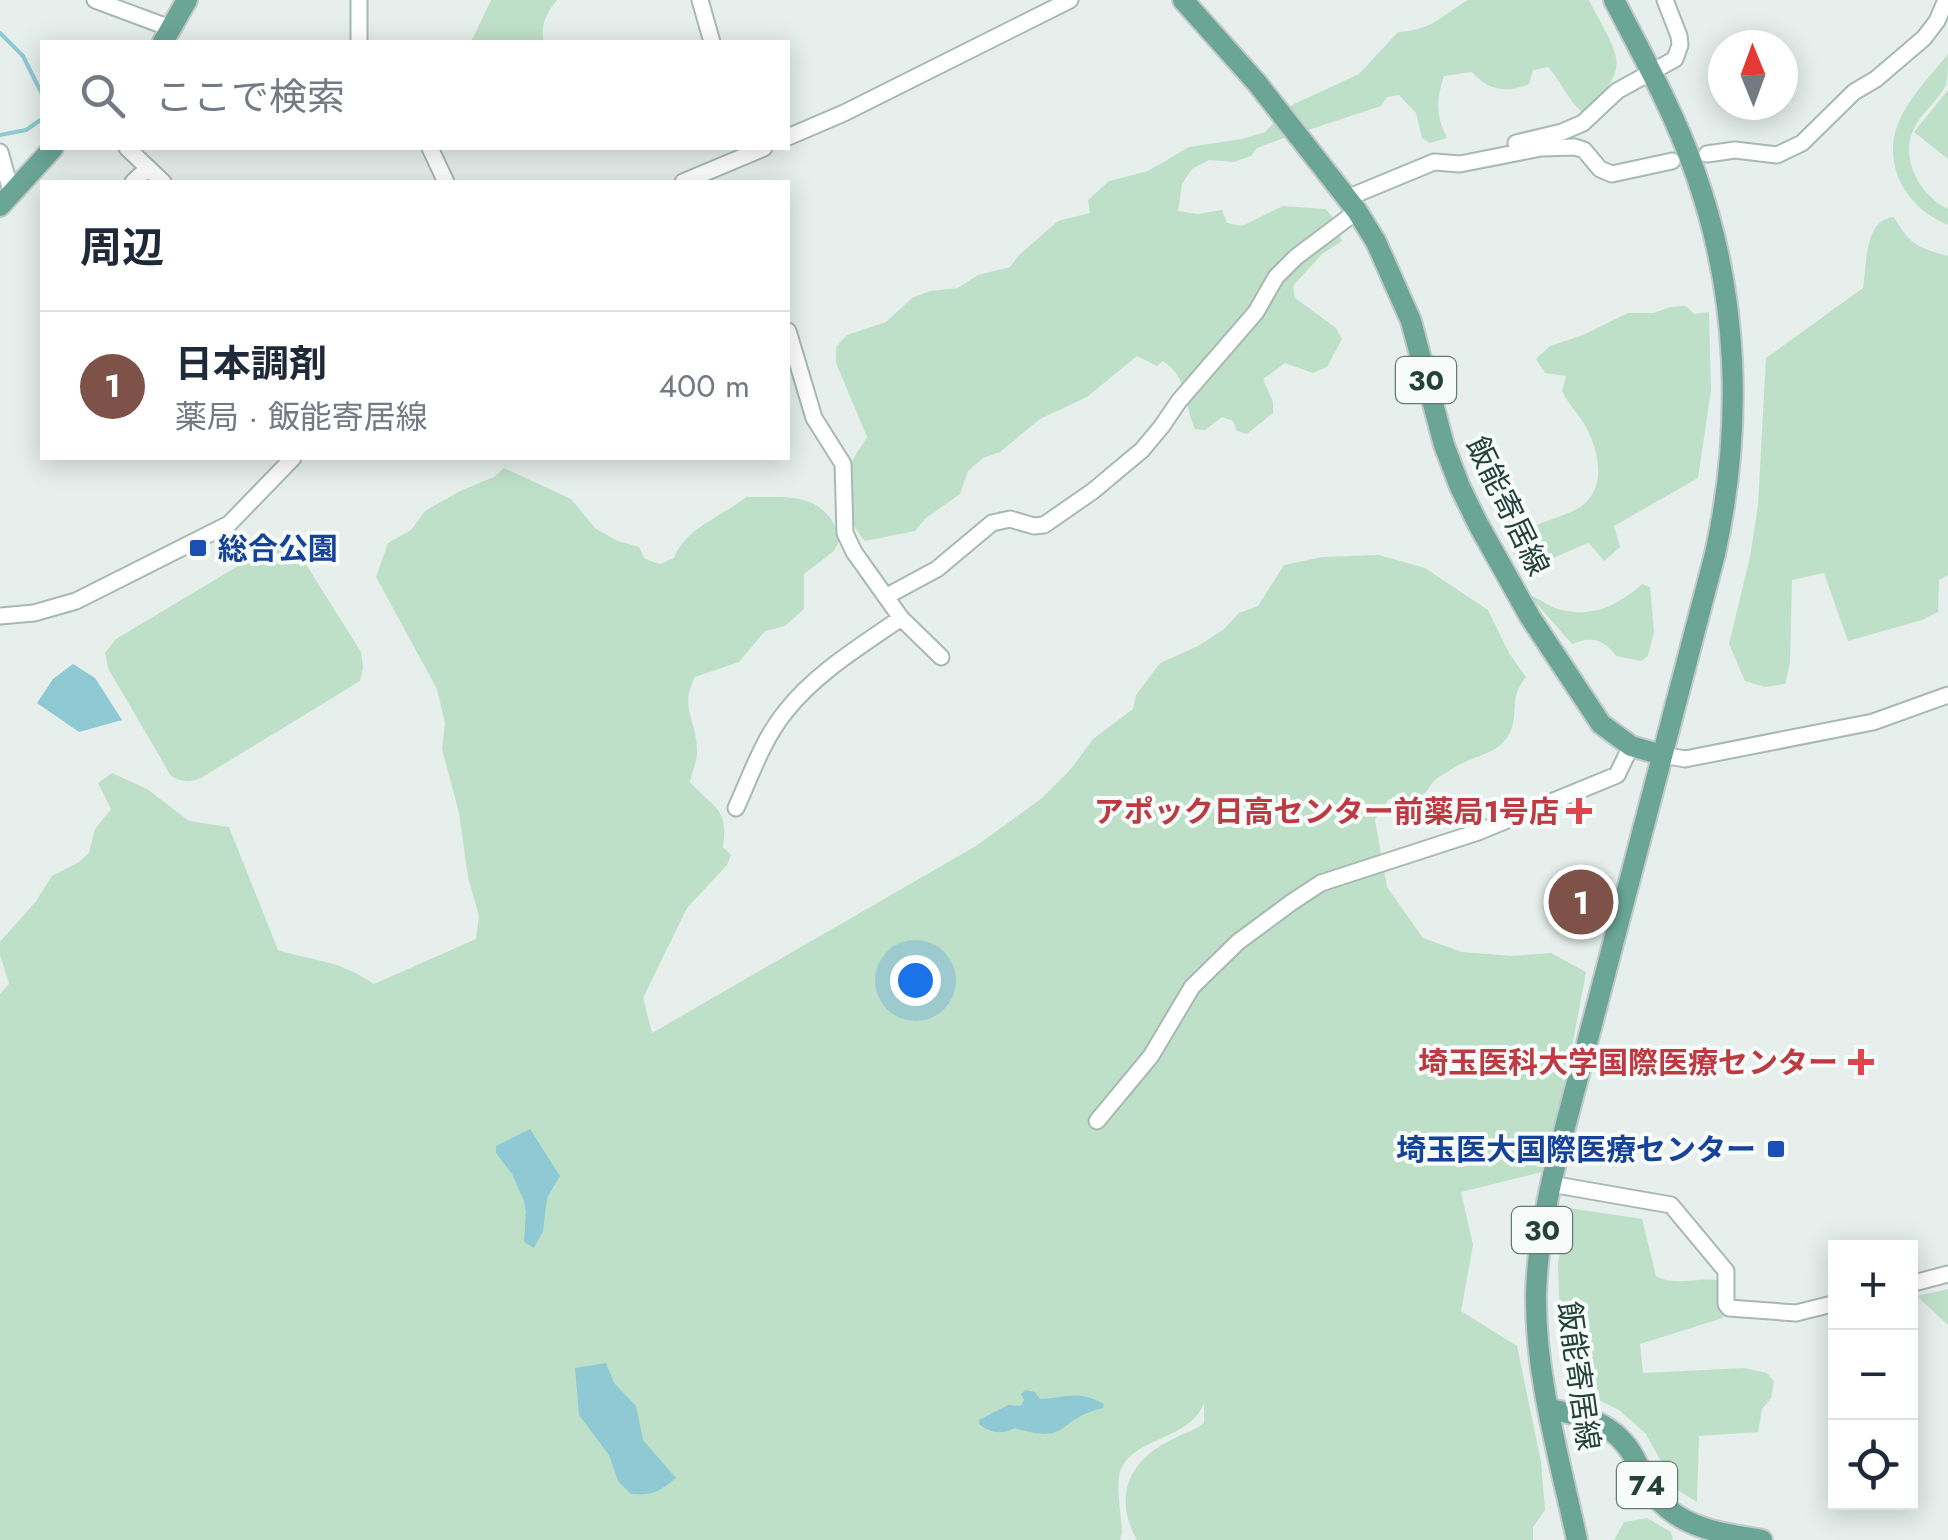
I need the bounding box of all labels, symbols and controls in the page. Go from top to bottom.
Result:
north arrow [1708,30,1798,120]
search box [40,40,790,150]
icon: search [75,68,130,123]
text: ここで検索 [155,69,345,124]
text: 周辺 [80,217,164,278]
text: 日本調剤 [175,336,327,391]
road number: 30 [1396,357,1456,403]
text: 1 [104,363,121,409]
text: 400 m [658,363,750,409]
text: 薬局 · 飯能寄居線 [175,394,428,440]
street label: 飯能寄居線 [1456,429,1560,583]
place label: 総合公園 [218,527,338,570]
marker: 総合公園 [187,537,209,559]
place label: アポック日高センター前薬局1号店 [1094,790,1559,833]
marker: アポック日高センター前薬局1号店 [1568,800,1590,822]
pin: 1 [1548,864,1614,940]
your location [890,955,941,1006]
place label: 埼玉医科大学国際医療センター [1418,1041,1838,1084]
marker: 埼玉医科大学国際医療センター [1848,1049,1874,1075]
place label: 埼玉医大国際医療センター [1396,1128,1756,1171]
marker: 埼玉医大国際医療センター [1765,1138,1787,1160]
road number: 30 [1512,1207,1572,1253]
map controls [1828,1240,1918,1510]
button: + [1828,1240,1918,1330]
street label: 飯能寄居線 [1547,1299,1611,1453]
button: − [1828,1330,1918,1420]
button: locate [1828,1420,1918,1510]
road number: 74 [1617,1462,1677,1508]

